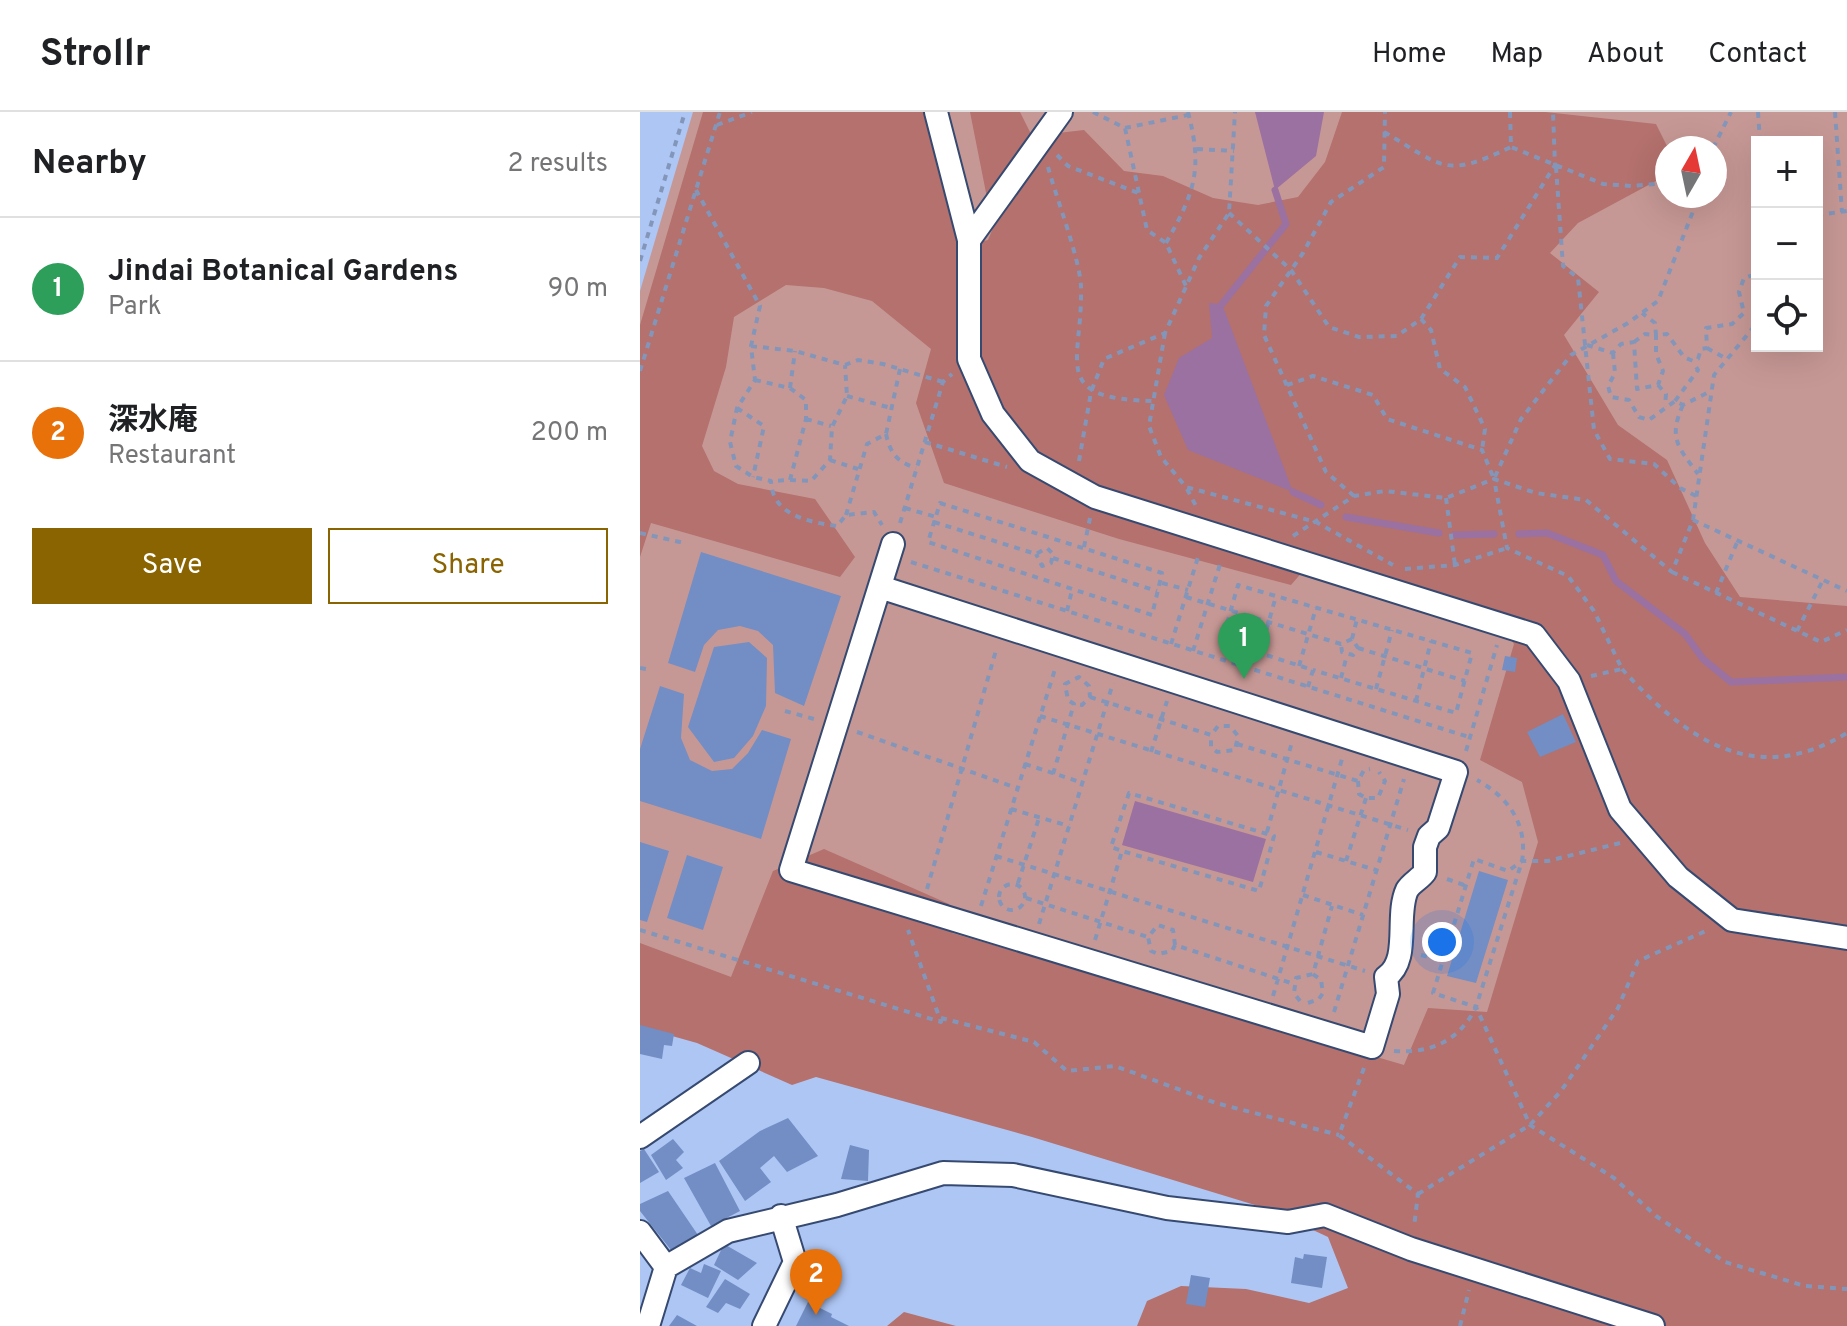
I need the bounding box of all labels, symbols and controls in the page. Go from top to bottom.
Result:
text: Strollr [40,31,151,80]
text: Home [1372,37,1446,73]
text: Map [1490,37,1543,73]
text: About [1587,37,1664,73]
text: Contact [1708,37,1807,73]
north arrow [1655,136,1727,208]
map controls [1751,136,1823,352]
button: + [1751,136,1823,208]
text: Nearby [32,143,147,186]
text: 2 results [508,148,608,181]
button: − [1751,208,1823,280]
text: Jindai Botanical Gardens [108,254,458,291]
text: 1 [53,273,63,306]
text: 90 m [548,273,608,306]
button: locate [1751,280,1823,352]
text: Park [108,291,162,324]
text: 深水庵 [108,403,198,440]
text: 2 [50,417,66,450]
text: 200 m [531,417,608,450]
text: Restaurant [108,440,236,473]
button: Save [32,528,312,604]
button: Share [328,528,608,604]
pin: 1 [1218,613,1270,679]
your location [1422,922,1462,962]
pin: 2 [790,1249,842,1315]

